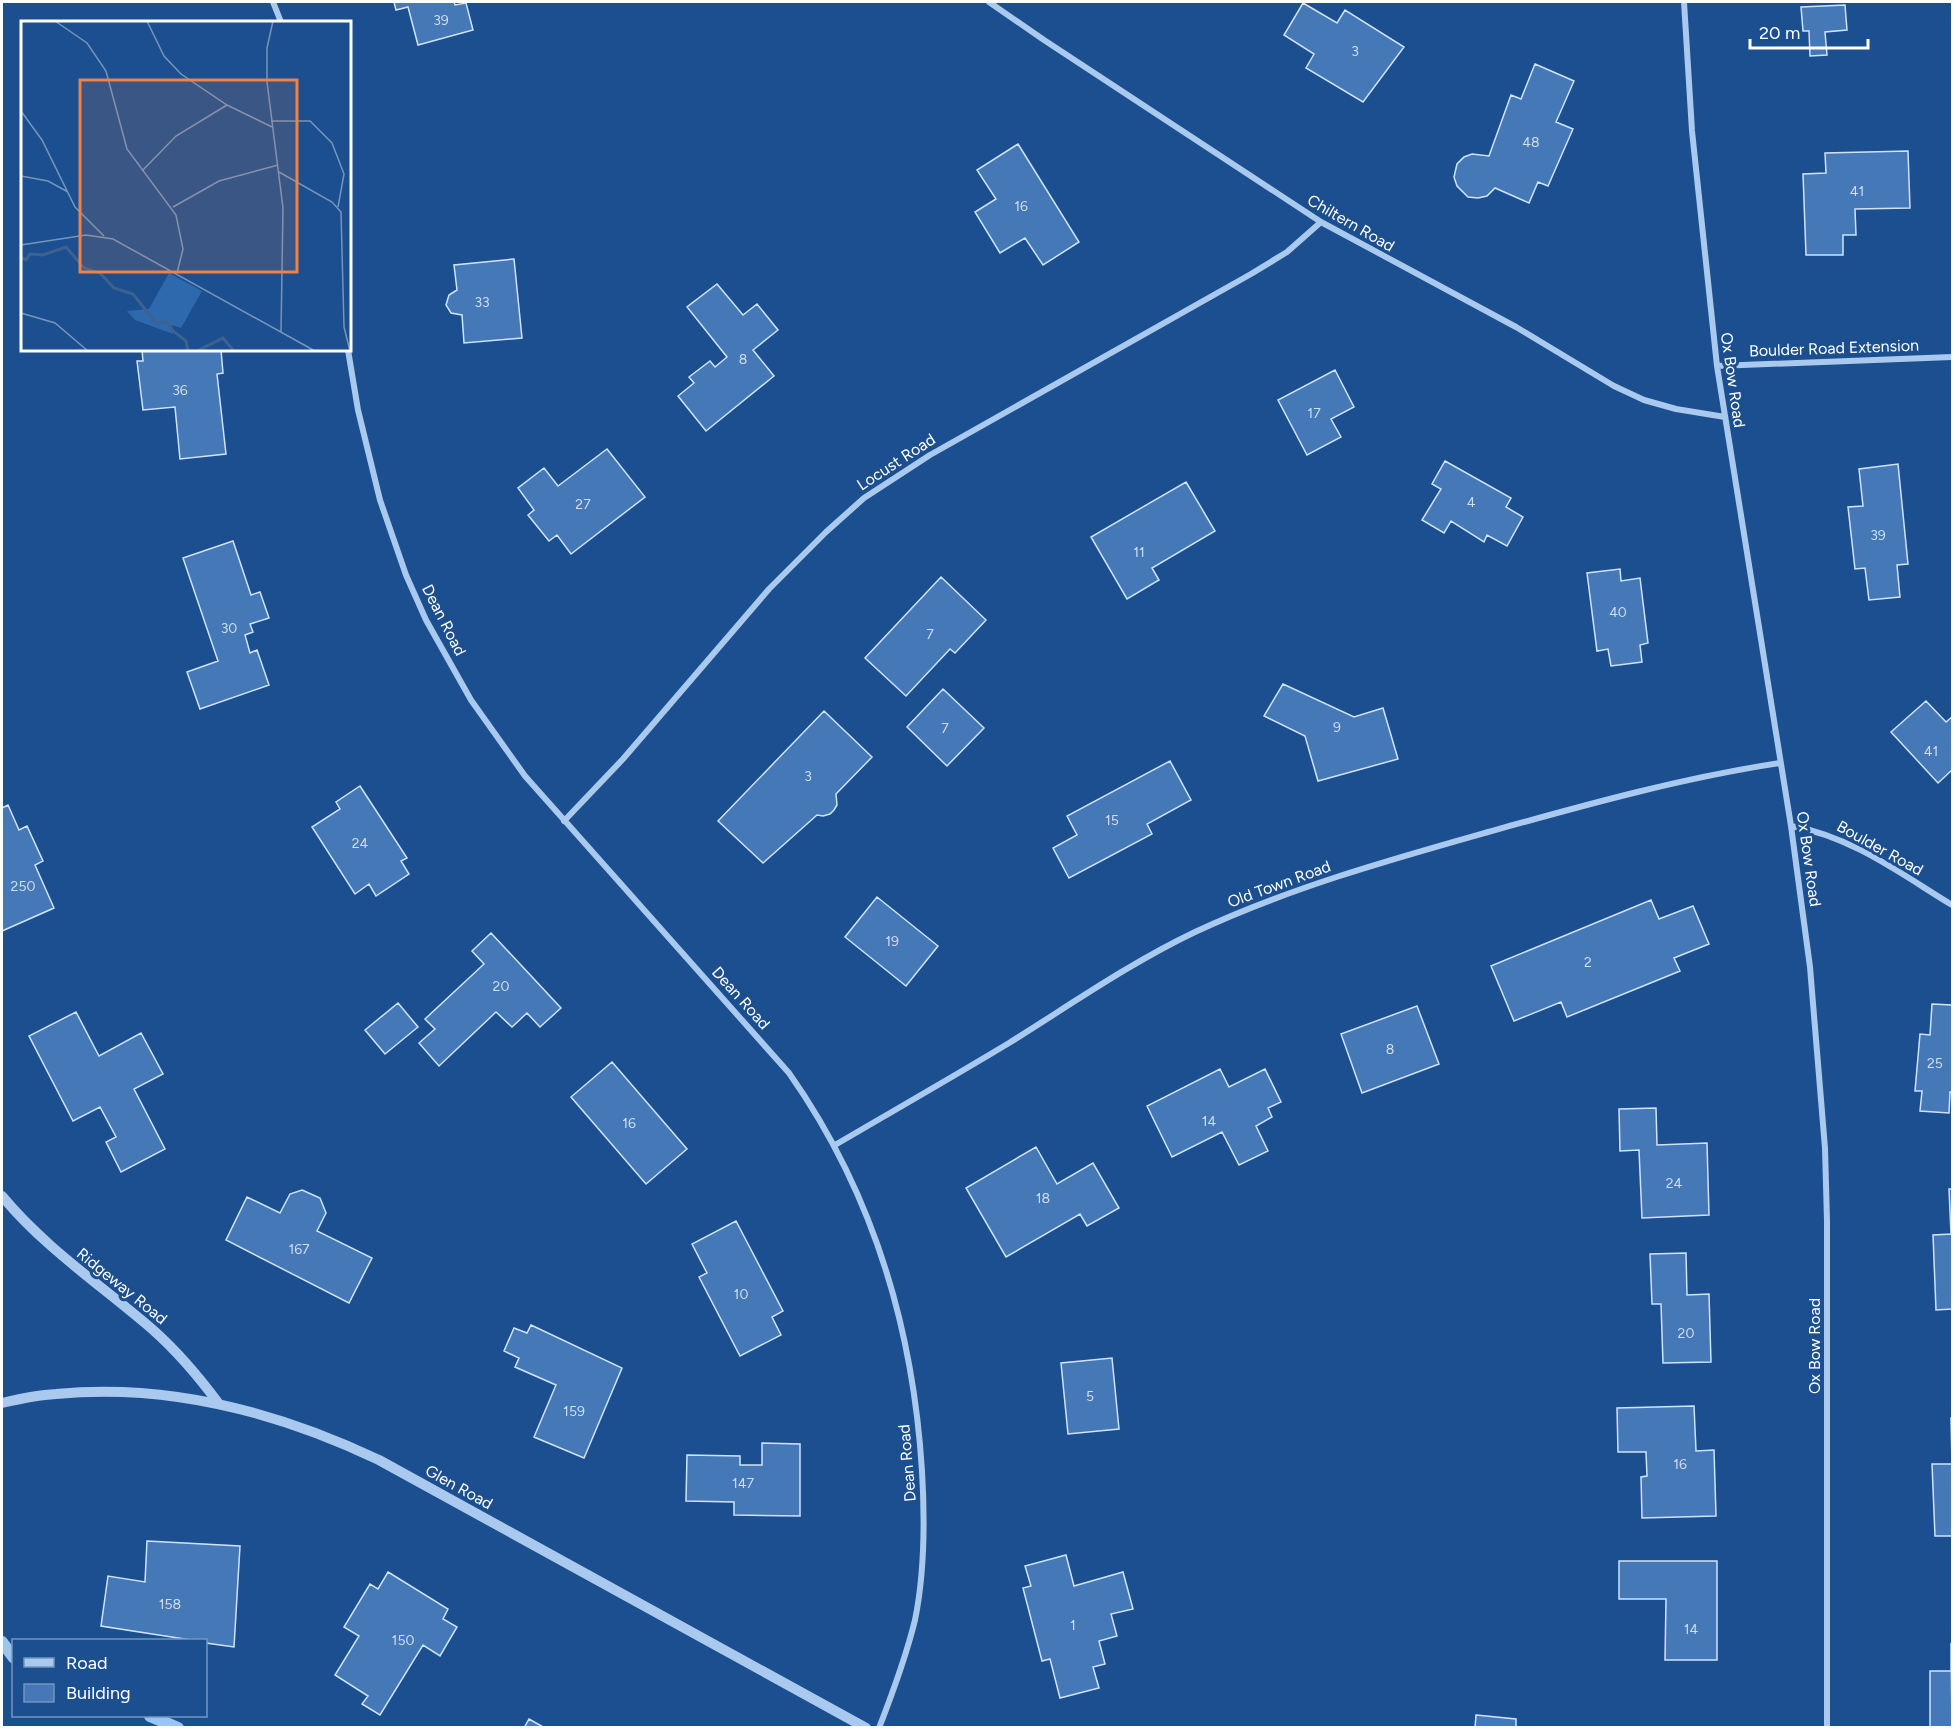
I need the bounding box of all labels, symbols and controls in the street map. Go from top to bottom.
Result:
house number: 39 [433,12,449,29]
scale bar [1750,12,1868,50]
inset map [21,21,351,351]
text: 20 m [1759,22,1800,44]
house number: 3 [1351,43,1359,60]
house number: 48 [1522,134,1540,151]
house number: 41 [1850,183,1864,200]
street label: Chiltern Road [1304,190,1398,256]
house number: 16 [1014,198,1028,215]
house number: 33 [474,294,490,311]
street label: Ox Bow Road [1717,331,1749,429]
street label: Boulder Road Extension [1749,336,1919,360]
house number: 8 [739,351,747,368]
house number: 36 [172,382,188,399]
house number: 17 [1307,405,1321,422]
street label: Locust Road [853,430,939,494]
house number: 4 [1467,494,1476,511]
house number: 27 [575,496,591,513]
house number: 39 [1870,527,1886,544]
house number: 11 [1133,544,1145,561]
street label: Dean Road [418,581,470,659]
house number: 40 [1609,604,1627,621]
house number: 30 [221,620,237,637]
house number: 7 [926,626,934,643]
house number: 9 [1333,719,1341,736]
house number: 7 [941,720,949,737]
house number: 41 [1924,743,1938,760]
house number: 3 [804,768,812,785]
street label: Ox Bow Road [1793,810,1825,908]
house number: 15 [1105,812,1119,829]
street label: Boulder Road [1833,816,1927,880]
house number: 24 [352,835,369,852]
street label: Old Town Road [1225,857,1333,911]
house number: 250 [11,878,35,895]
house number: 19 [885,933,899,950]
house number: 2 [1584,954,1592,971]
street label: Dean Road [708,963,774,1033]
house number: 20 [493,978,509,995]
house number: 8 [1386,1041,1394,1058]
house number: 25 [1927,1055,1943,1072]
house number: 14 [1202,1113,1217,1130]
house number: 16 [622,1115,636,1132]
house number: 24 [1666,1175,1683,1192]
house number: 18 [1036,1190,1050,1207]
house number: 167 [288,1241,310,1258]
street label: Ridgeway Road [73,1244,171,1328]
house number: 10 [734,1286,748,1303]
street label: Ox Bow Road [1805,1298,1824,1394]
house number: 20 [1678,1325,1694,1342]
house number: 5 [1086,1388,1094,1405]
house number: 159 [563,1403,585,1420]
street label: Dean Road [894,1424,920,1502]
house number: 16 [1673,1456,1687,1473]
street label: Glen Road [422,1461,496,1513]
house number: 147 [732,1475,754,1492]
house number: 158 [159,1596,181,1613]
house number: 1 [1070,1617,1076,1634]
house number: 14 [1684,1621,1699,1638]
house number: 150 [392,1632,414,1649]
legend [12,1639,207,1717]
text: Road [66,1652,107,1674]
text: Building [66,1682,131,1704]

